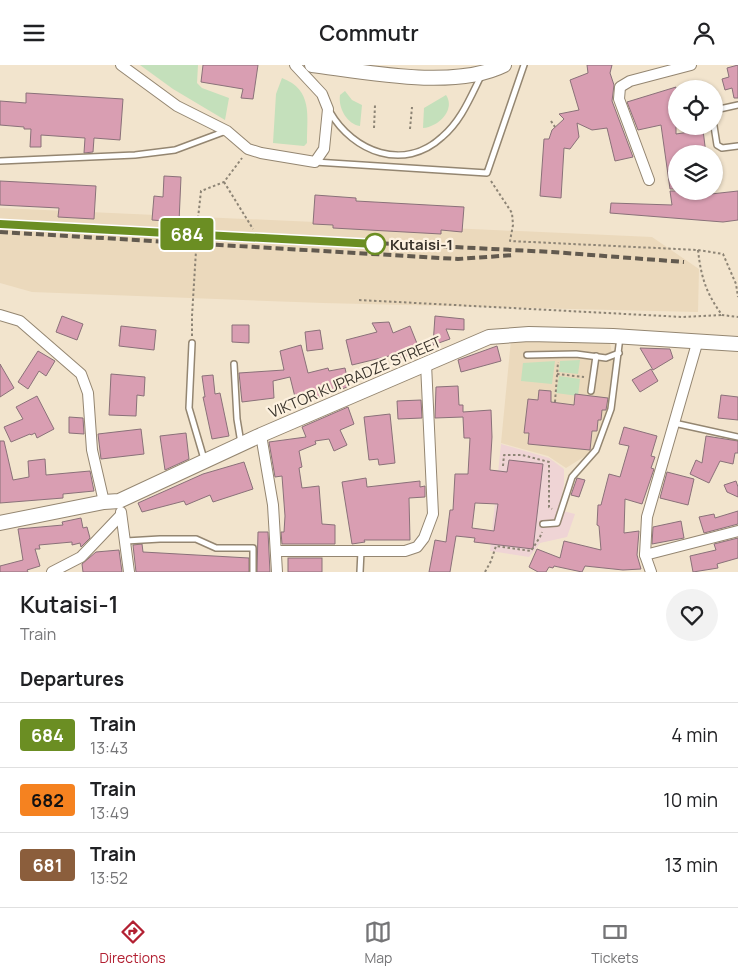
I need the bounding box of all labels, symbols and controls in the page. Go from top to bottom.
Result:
text: Commutr [319,18,419,48]
icon: menu [20,19,48,47]
icon: person [690,19,718,47]
map controls [668,80,723,200]
button: locate [668,80,723,135]
button: layers [668,145,723,200]
line badge: 684 [158,218,216,250]
text: 684 [170,222,204,246]
marker: Kutaisi-1 [364,233,386,255]
place label: Kutaisi-1 [390,234,453,255]
street label: VIKTOR KUPRADZE STREET [265,331,445,423]
text: Kutaisi-1 [20,587,119,620]
button: heart [666,589,718,641]
text: Train [20,623,56,645]
text: Departures [20,666,124,692]
text: Train [90,711,136,737]
text: 4 min [671,722,718,748]
text: 684 [31,723,64,747]
text: 13:43 [90,737,128,759]
text: Train [90,776,136,802]
text: 10 min [663,787,718,813]
text: 682 [31,788,64,812]
text: 13:49 [90,802,129,824]
text: Train [90,841,136,867]
text: 13 min [664,852,718,878]
text: 681 [32,853,63,877]
text: 13:52 [90,867,128,889]
tab: Directions [99,918,166,967]
tab: Map [364,918,392,967]
tab: Tickets [591,918,639,967]

